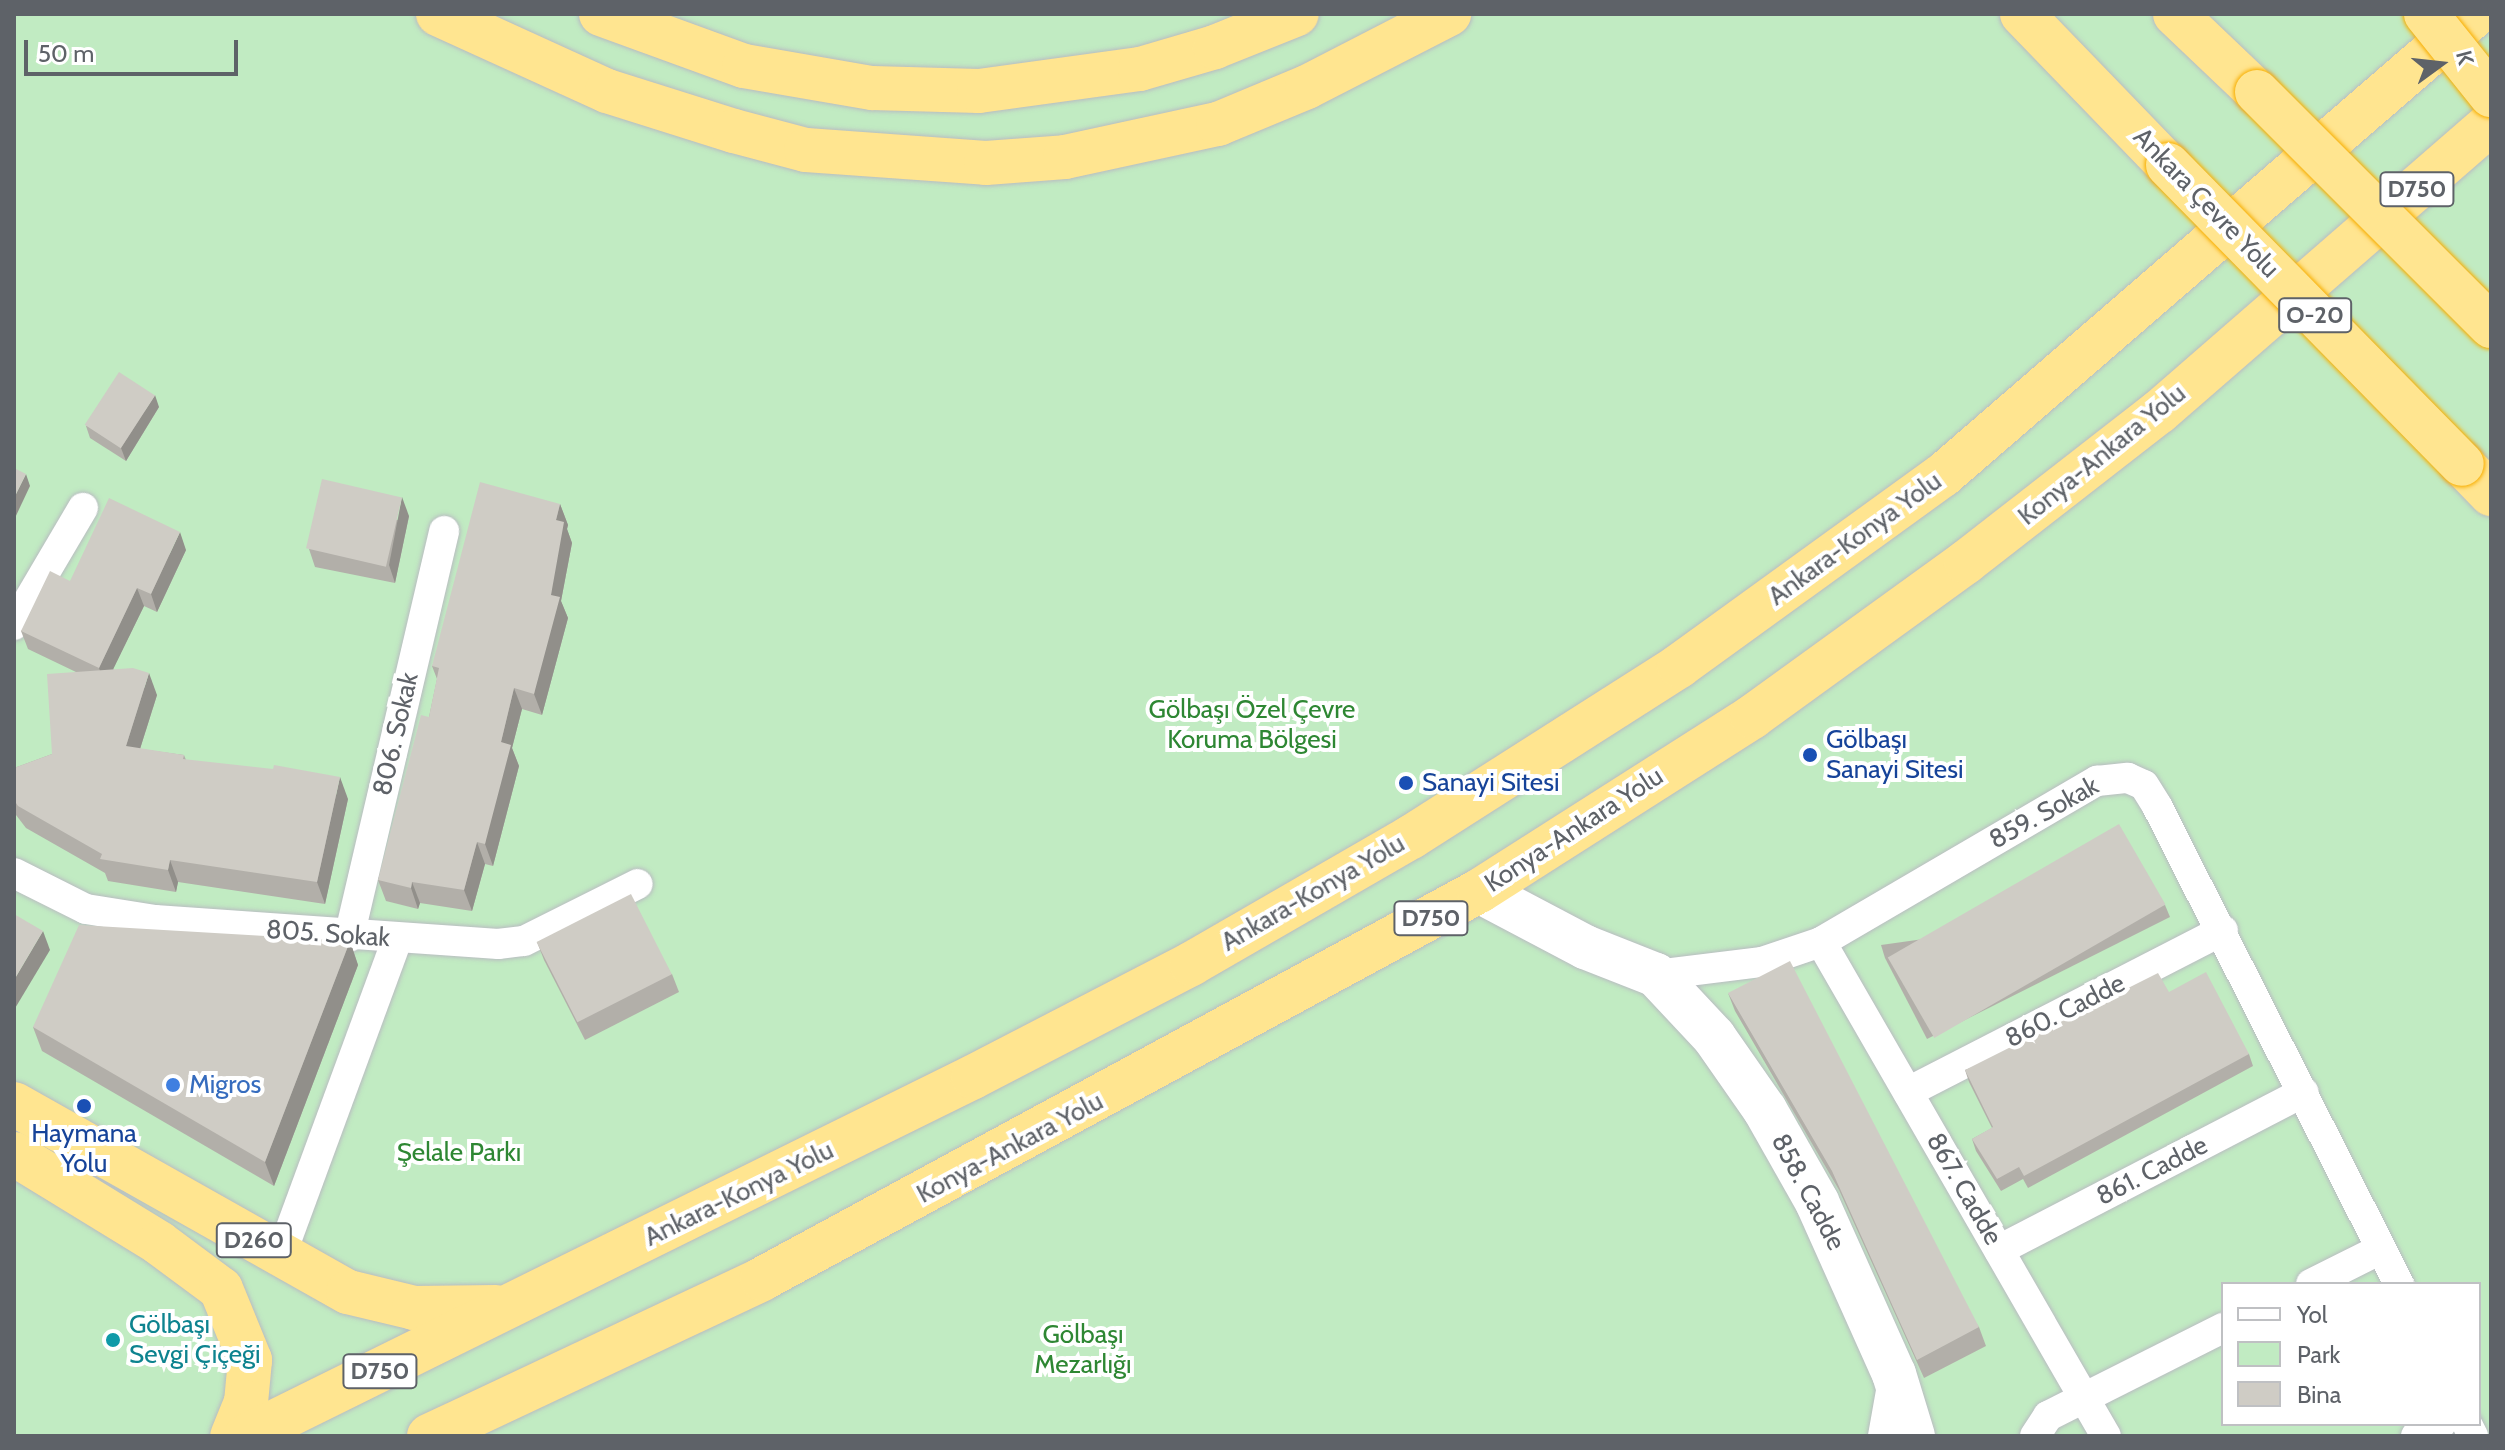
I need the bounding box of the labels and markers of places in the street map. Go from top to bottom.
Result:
place label: Gölbaşı Sanayi Sitesi [1826,724,1963,786]
marker: Gölbaşı Sanayi Sitesi [1801,746,1819,764]
place label: Sanayi Sitesi [1422,767,1559,799]
marker: Sanayi Sitesi [1397,774,1415,792]
place label: Migros [189,1069,261,1101]
marker: Migros [164,1076,182,1094]
marker: Haymana Yolu [75,1097,93,1115]
place label: Haymana Yolu [31,1118,137,1180]
place label: Gölbaşı Sevgi Çiçeği [129,1309,261,1370]
marker: Gölbaşı Sevgi Çiçeği [104,1331,122,1349]

